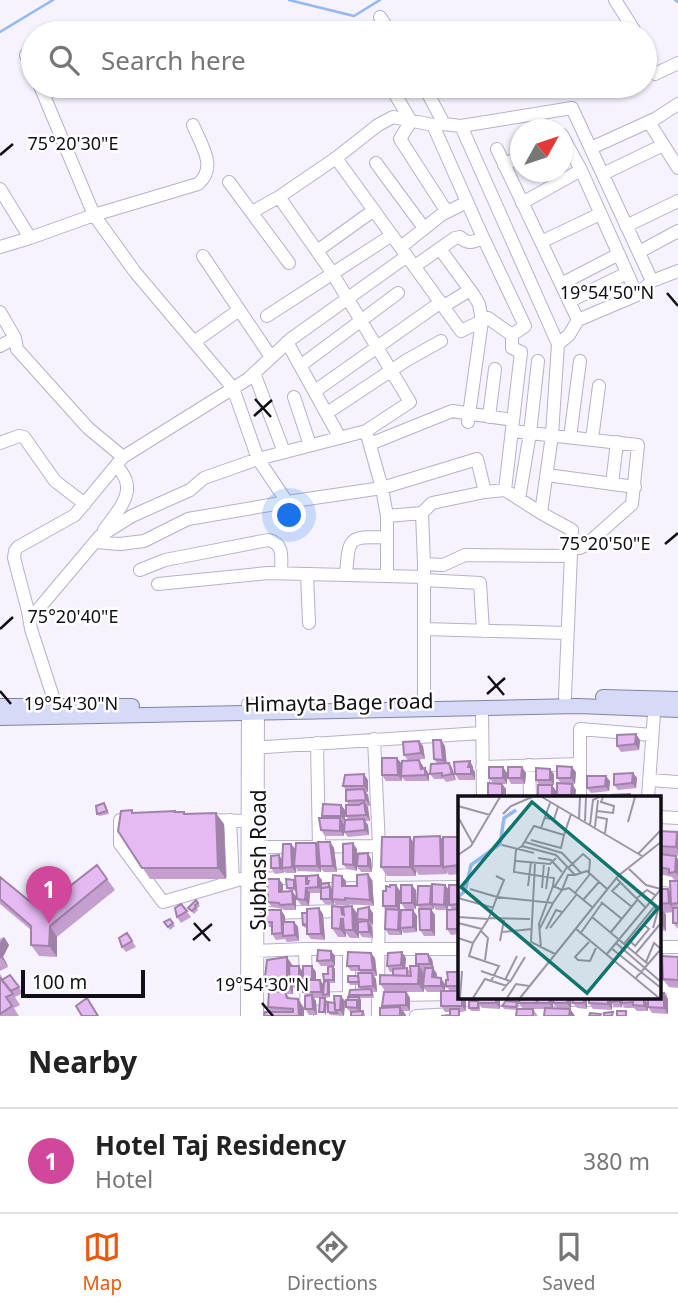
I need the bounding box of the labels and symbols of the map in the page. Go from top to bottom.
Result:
north arrow [510,119,573,182]
text: 75°20'30"E [28,131,118,155]
text: 19°54'50"N [560,280,654,304]
your location [272,498,306,532]
text: 75°20'50"E [560,531,650,555]
text: 75°20'40"E [28,604,118,628]
street label: Himayta Bage road [244,686,434,718]
text: 19°54'30"N [24,691,118,715]
street label: Subhash Road [244,789,272,931]
inset map [458,796,660,998]
pin: 1 [26,866,72,924]
scale bar [21,967,145,999]
text: 19°54'30"N [215,972,309,996]

